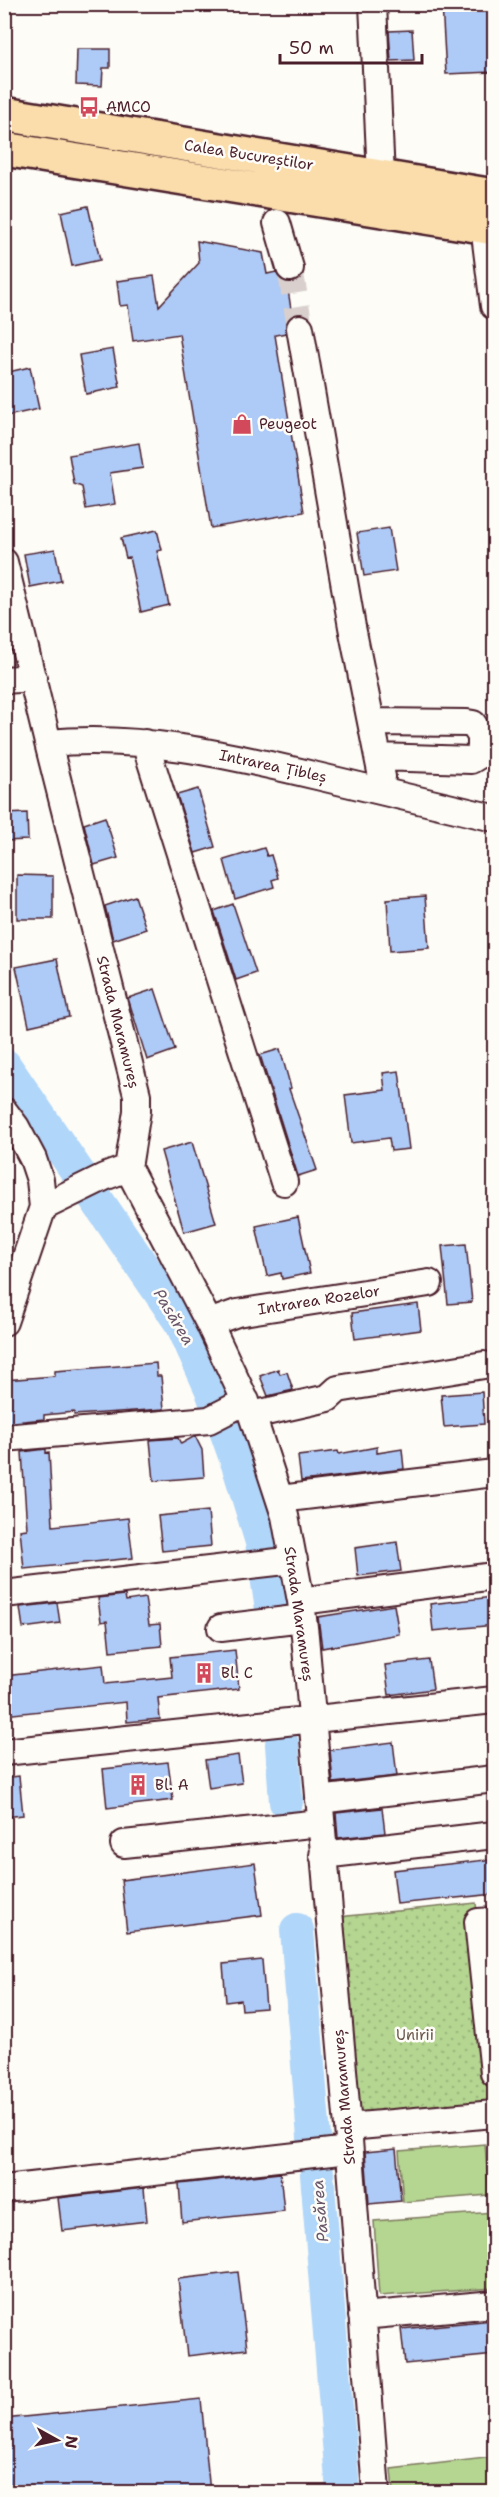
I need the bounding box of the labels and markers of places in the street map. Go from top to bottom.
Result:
bus stop icon: AMCO [77,95,101,119]
place label: AMCO [106,97,151,117]
shop icon: Peugeot [230,412,254,436]
place label: Peugeot [259,414,317,434]
building icon: Bl. C [192,1661,216,1685]
place label: Bl. C [221,1663,253,1683]
building icon: Bl. A [126,1773,150,1797]
place label: Bl. A [155,1775,189,1795]

